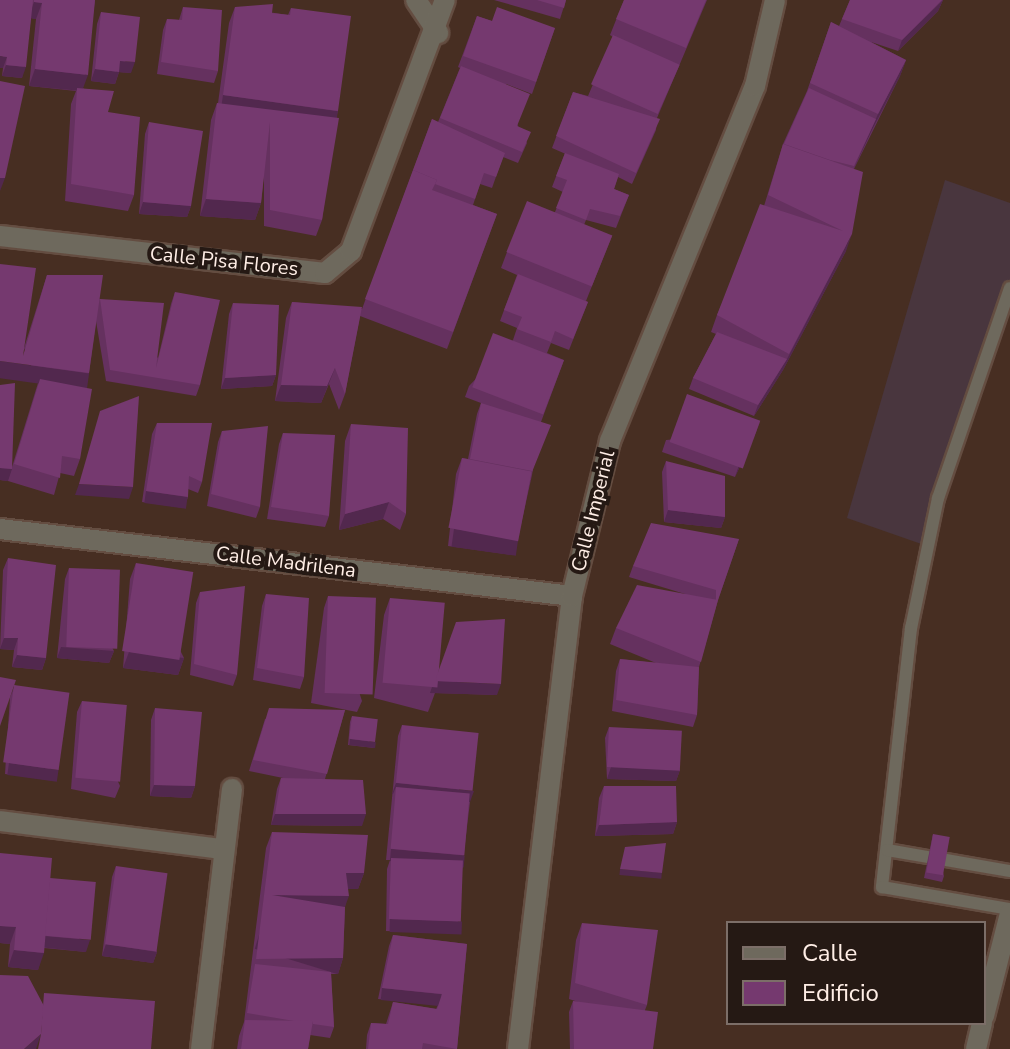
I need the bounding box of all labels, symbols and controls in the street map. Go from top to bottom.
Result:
street label: Calle Pisa Flores [149,241,299,281]
street label: Calle Imperial [566,448,620,574]
street label: Calle Madrilena [215,542,357,582]
legend [726,921,986,1025]
text: Calle [802,937,857,969]
text: Edificio [802,977,879,1009]

